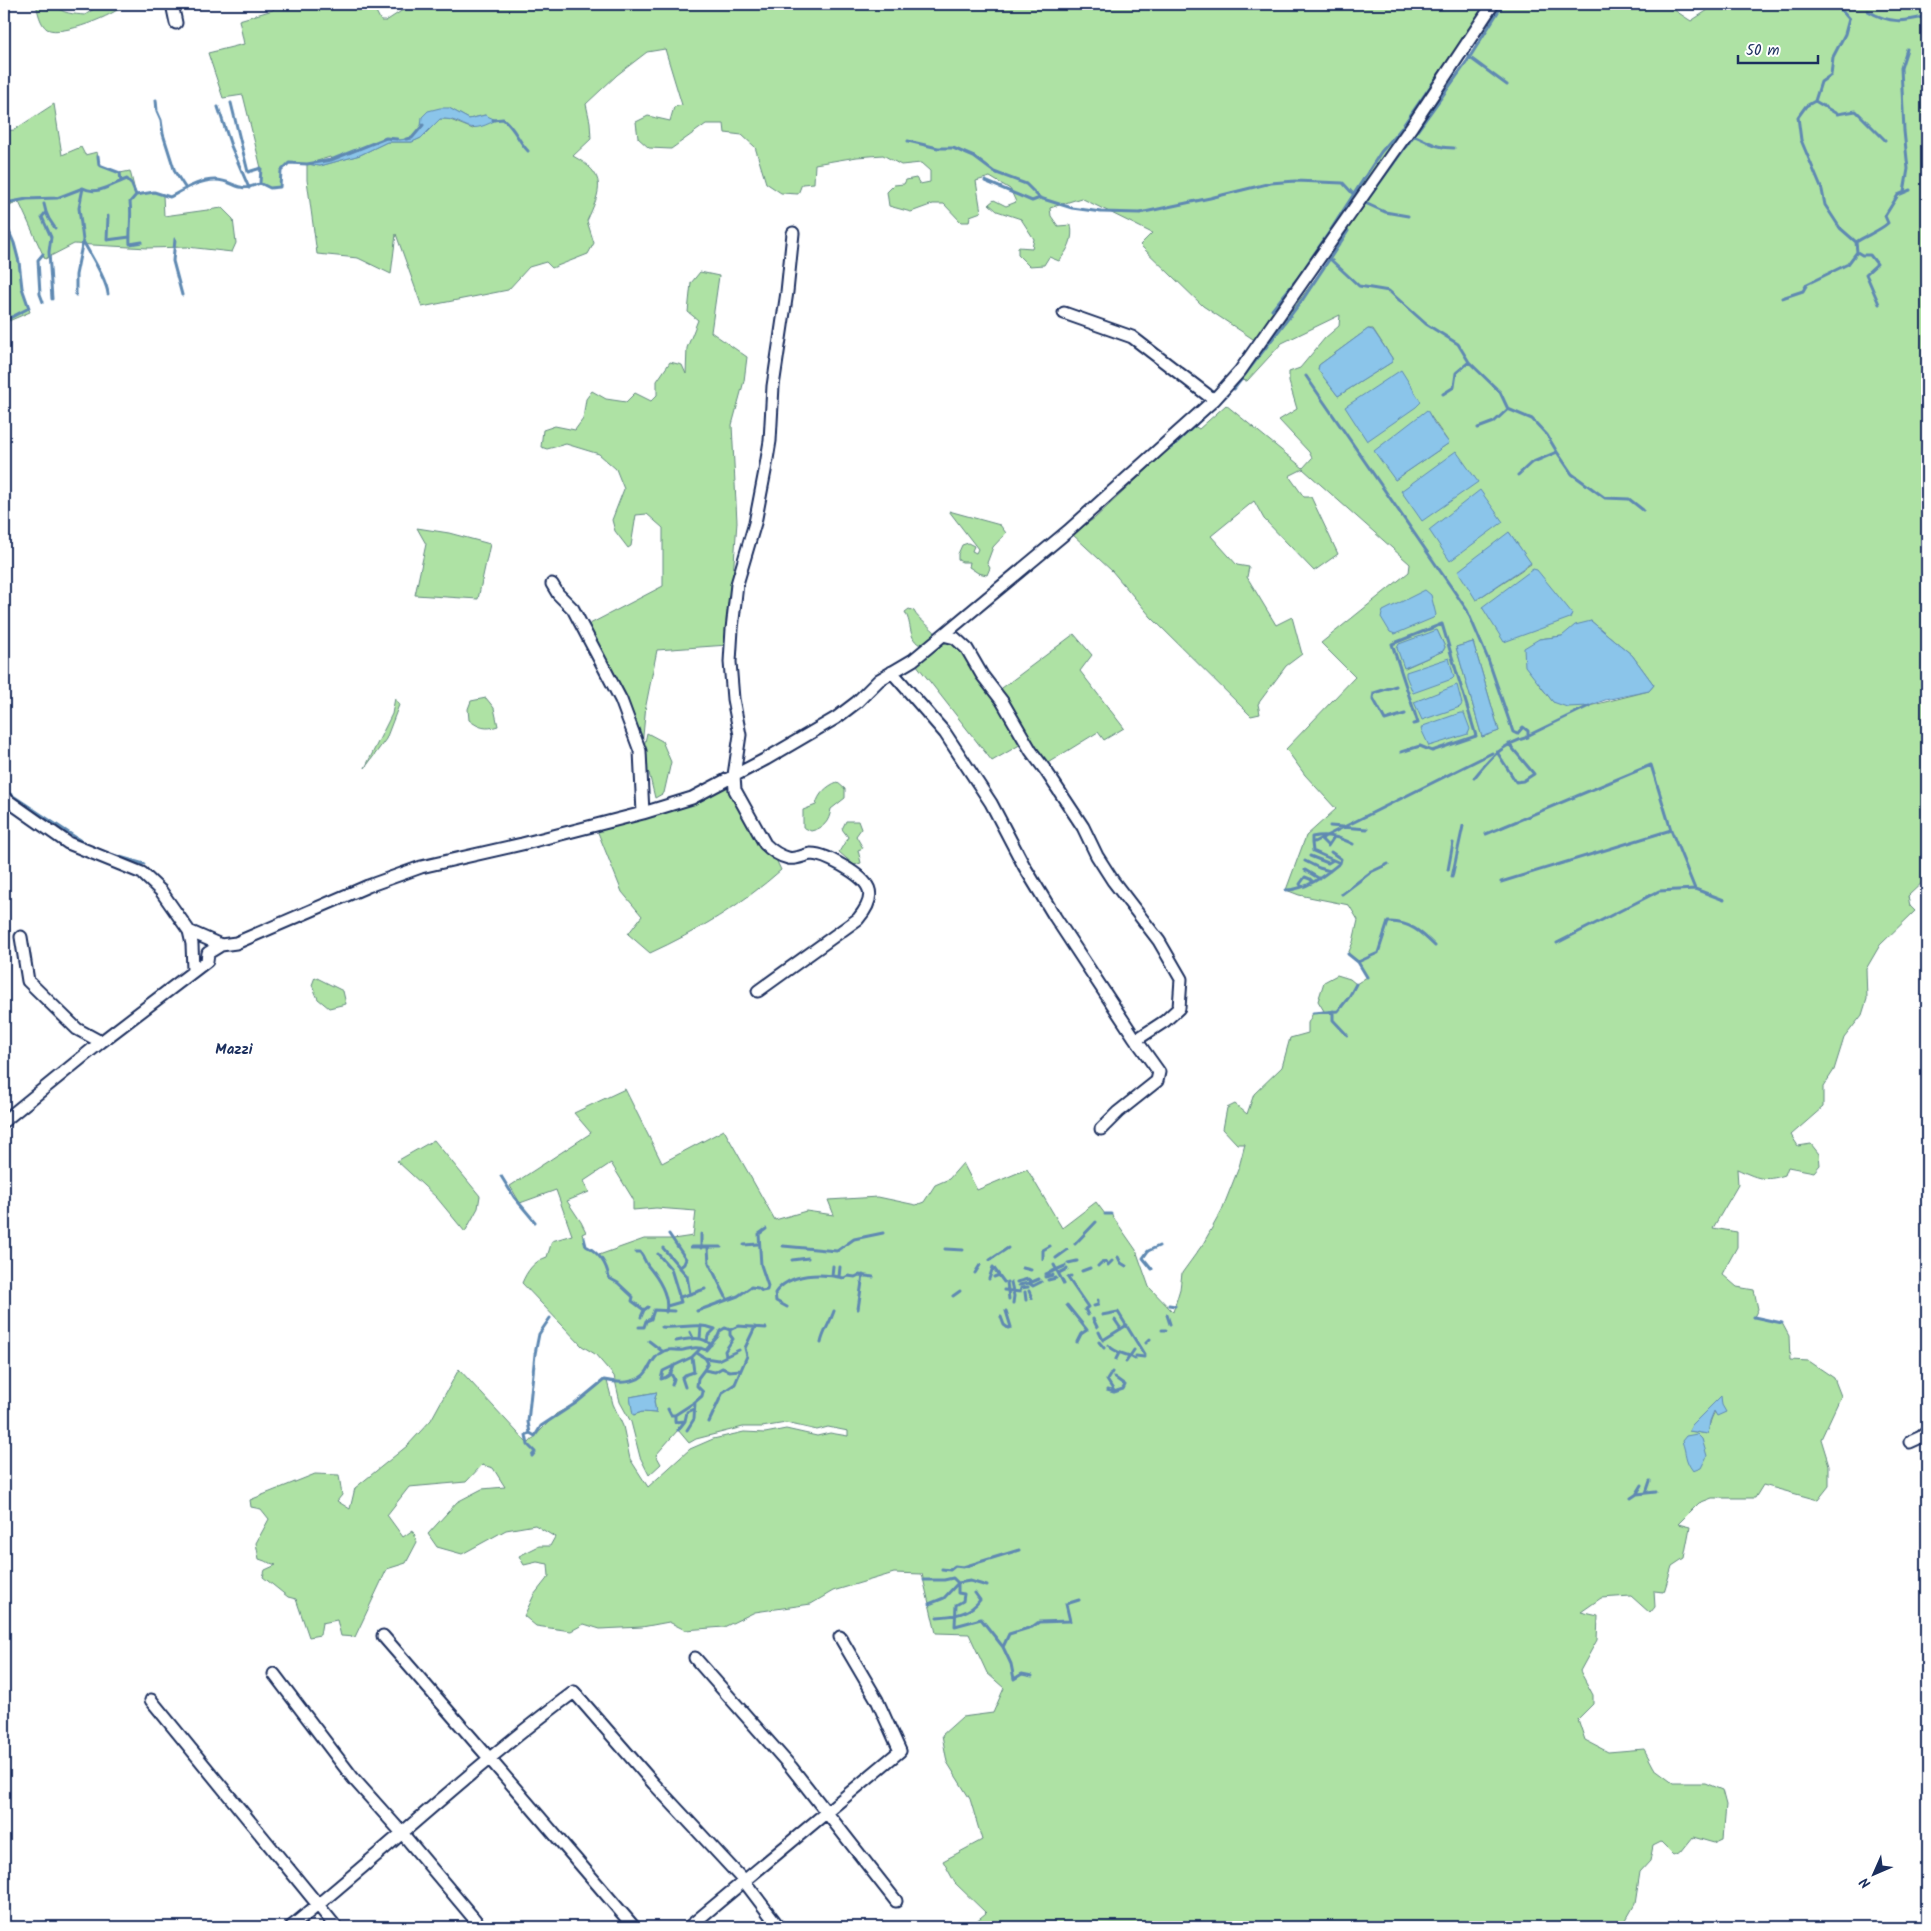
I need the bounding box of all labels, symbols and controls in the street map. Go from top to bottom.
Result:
scale bar [1738,32,1818,64]
text: 50 m [1746,39,1780,63]
district label: Mazzi [215,1038,254,1062]
north arrow [1848,1848,1898,1898]
text: N [1854,1871,1876,1893]

